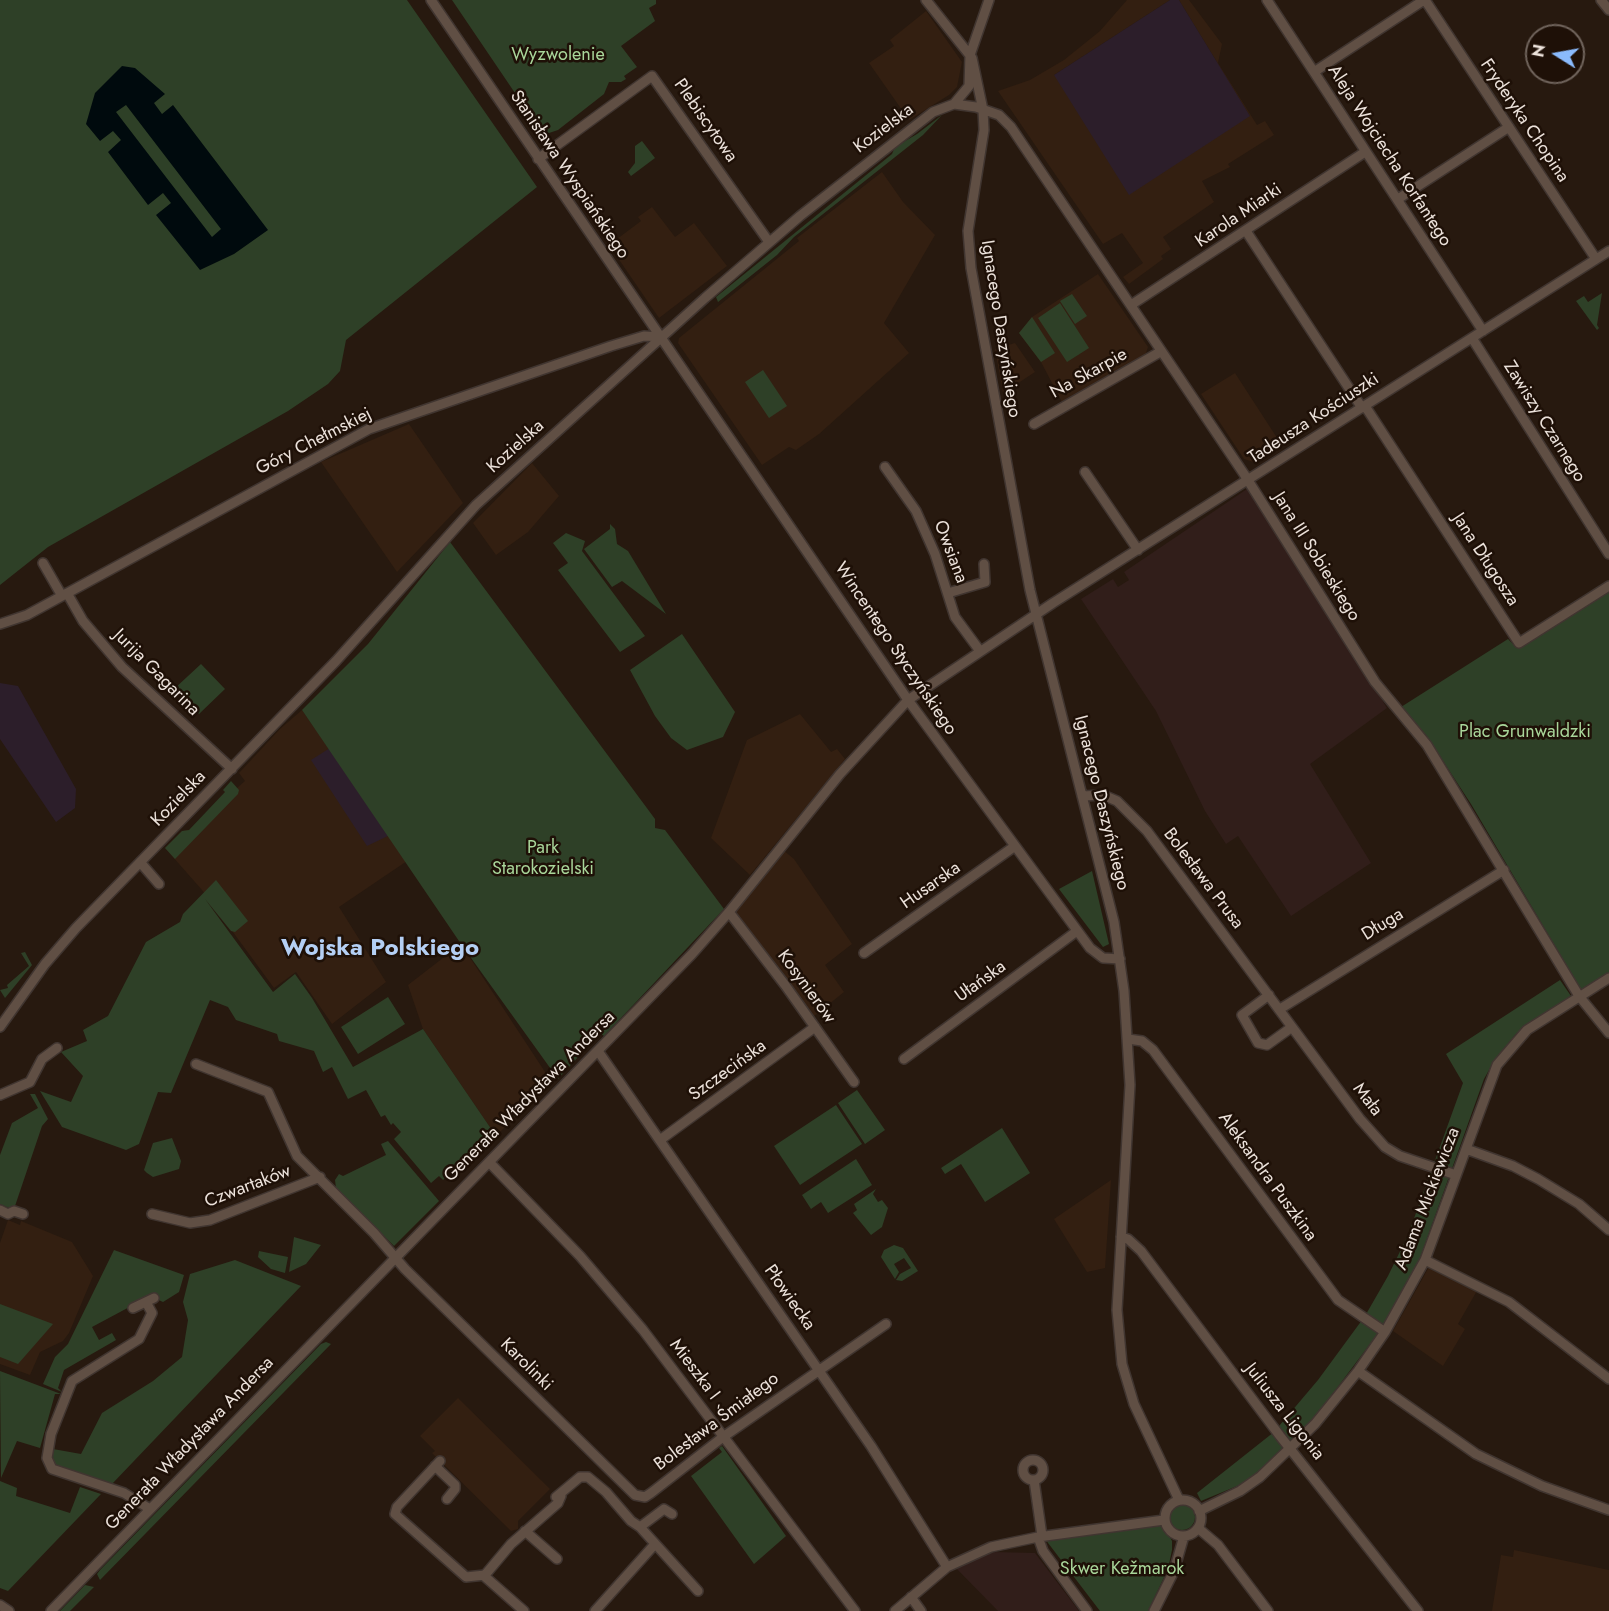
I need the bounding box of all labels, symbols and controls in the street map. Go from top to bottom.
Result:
north arrow [1525,24,1585,84]
text: N [1526,42,1551,59]
park label: Wyzwolenie [511,45,605,67]
street label: Fryderyka Chopina [1475,55,1573,187]
street label: Aleja Wojciecha Korfantego [1322,61,1456,251]
street label: Plebiscytowa [668,75,742,167]
street label: Stanisława Wyspiańskiego [505,87,633,263]
street label: Kozielska [850,99,918,159]
street label: Karola Miarki [1192,179,1286,253]
street label: Ignacego Daszyńskiego [975,239,1025,419]
street label: Na Skarpie [1047,344,1131,404]
street label: Zawiszy Czarnego [1498,357,1590,487]
street label: Tadeusza Kościuszki [1245,369,1383,469]
street label: Góry Chełmskiej [253,404,375,480]
street label: Kozielska [483,416,549,478]
street label: Jana III Sobieskiego [1268,488,1364,626]
street label: Jana Długosza [1447,509,1523,611]
street label: Owsiana [928,518,972,586]
street label: Wincentego Styczyńskiego [829,558,961,740]
street label: Jurija Gagarina [108,625,204,721]
street label: Ignacego Daszyńskiego [1069,713,1133,893]
park label: Plac Grunwaldzki [1459,722,1591,744]
street label: Kozielska [147,767,211,831]
street label: Bolesława Prusa [1158,824,1248,934]
park label: Park Starokozielski [492,838,594,880]
street label: Husarska [897,858,965,914]
street label: Długa [1358,904,1408,946]
district label: Wojska Polskiego [281,935,479,963]
street label: Kosynierów [772,946,840,1028]
street label: Ułańska [951,956,1011,1008]
street label: Generała Władysława Andersa [440,1007,620,1187]
street label: Szczecińska [685,1036,771,1106]
street label: Mała [1347,1079,1387,1121]
street label: Aleksandra Puszkina [1213,1108,1321,1246]
street label: Adama Mickiewicza [1391,1125,1465,1273]
street label: Czwartaków [202,1161,294,1213]
street label: Płowiecka [759,1261,819,1335]
street label: Karolinki [495,1334,557,1396]
street label: Mieszka I [664,1335,724,1405]
street label: Generała Władysława Andersa [101,1353,279,1535]
street label: Juliusza Ligonia [1239,1359,1329,1465]
street label: Bolesława Śmiałego [650,1368,784,1476]
park label: Skwer Kežmarok [1060,1559,1184,1581]

